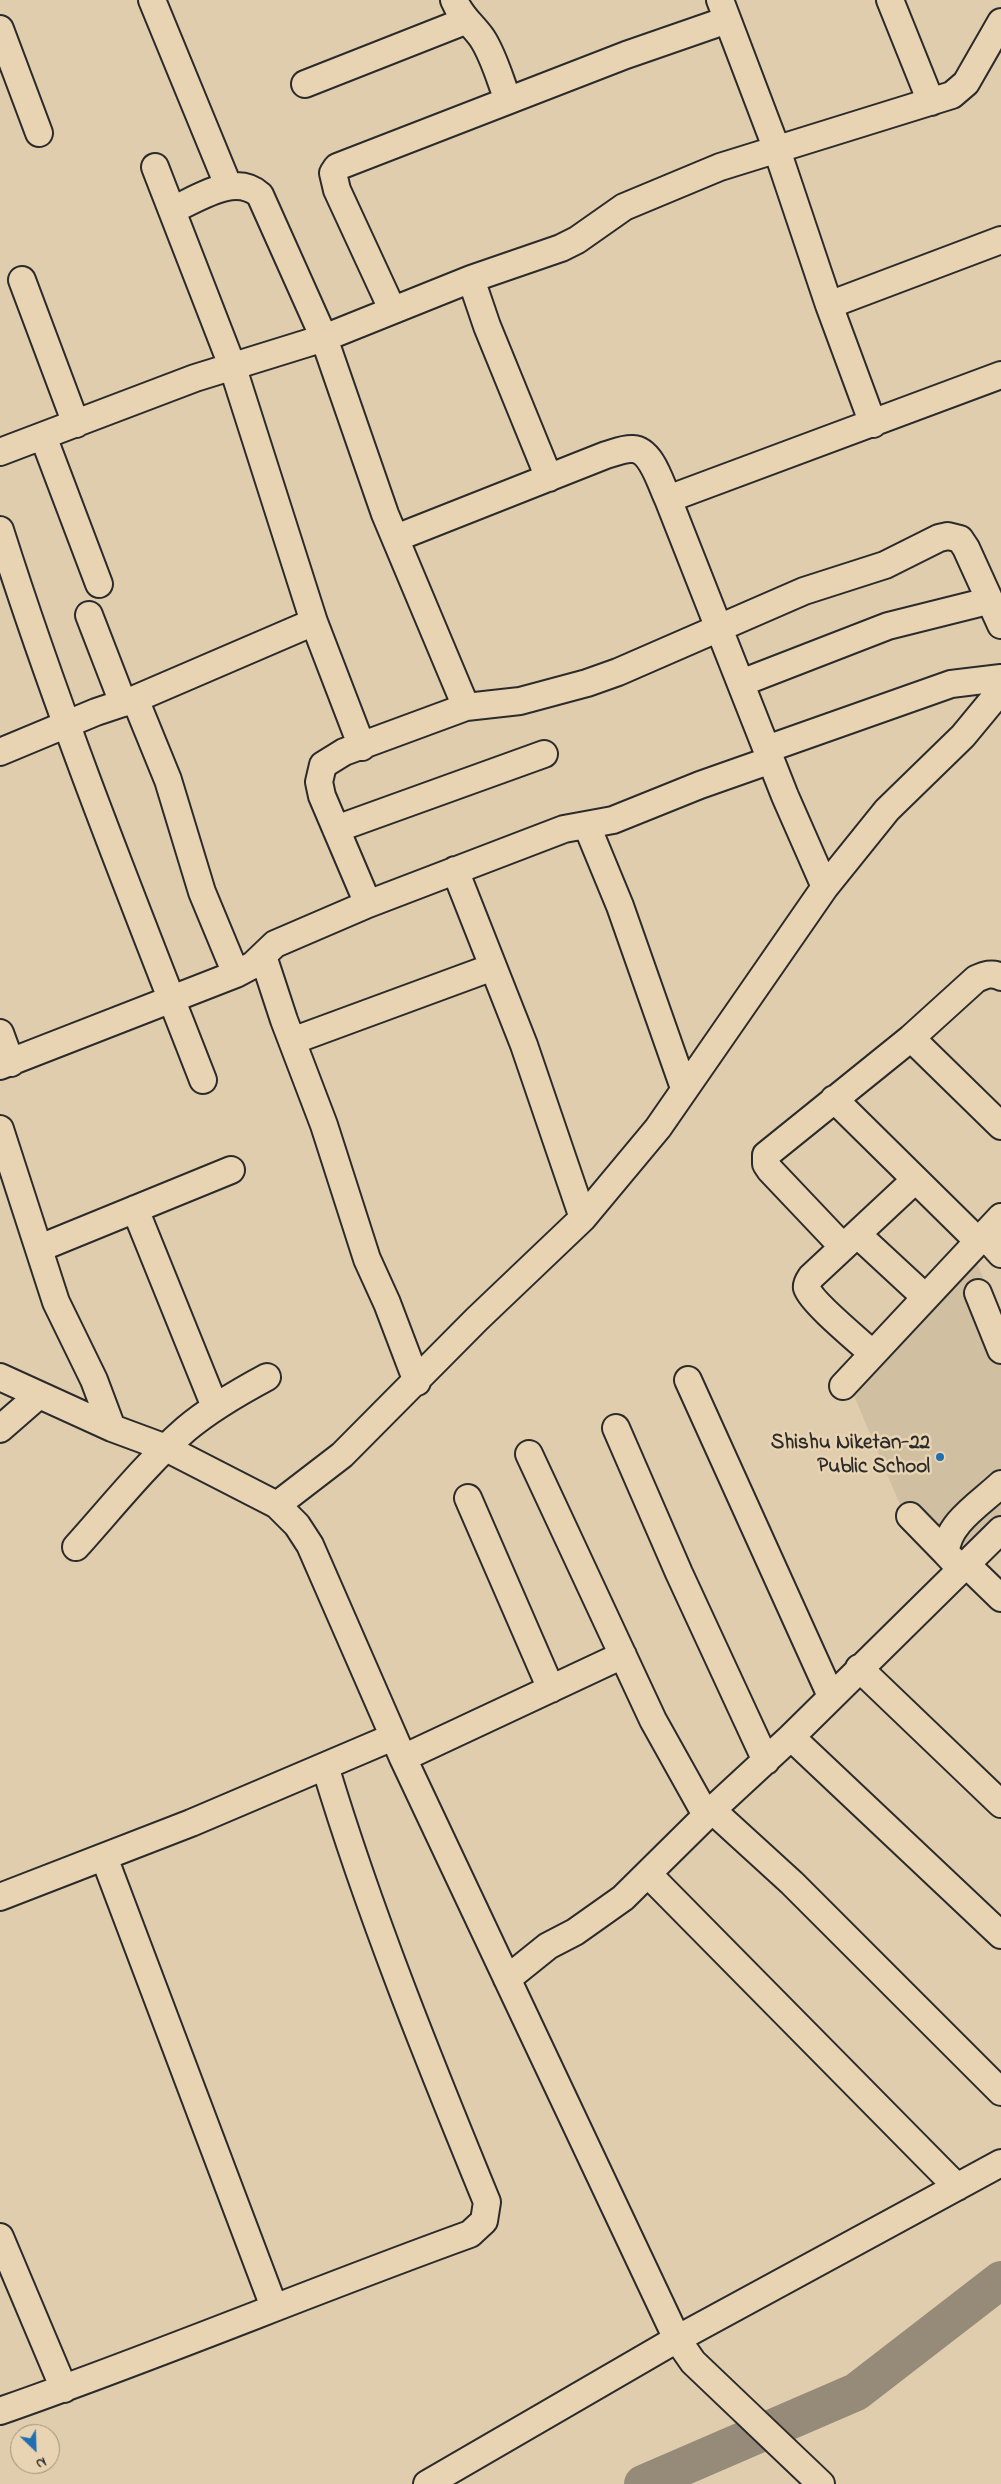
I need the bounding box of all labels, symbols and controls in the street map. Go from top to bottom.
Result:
place label: Shishu Niketan-22 Public School [771,1432,930,1482]
marker: Shishu Niketan-22 Public School [934,1451,946,1463]
north arrow [10,2424,60,2474]
text: N [32,2451,49,2474]

